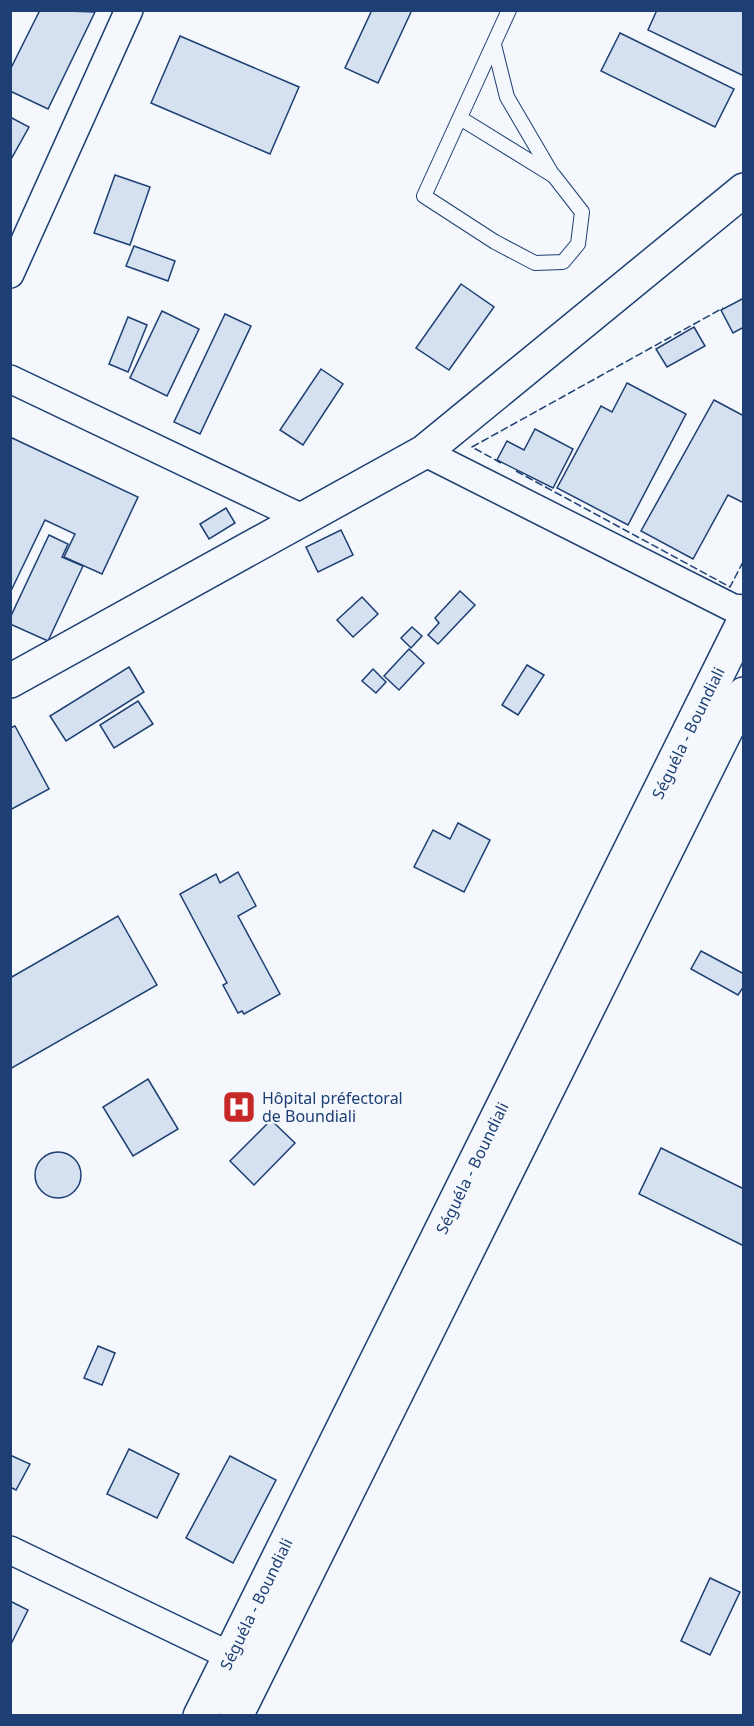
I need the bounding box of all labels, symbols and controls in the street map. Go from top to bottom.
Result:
street label: Séguéla - Boundiali [647,663,729,803]
place label: Hôpital préfectoral de Boundiali [262,1087,403,1127]
hospital icon: Hôpital préfectoral de Boundiali [221,1089,257,1125]
street label: Séguéla - Boundiali [431,1098,513,1238]
street label: Séguéla - Boundiali [215,1534,297,1674]

